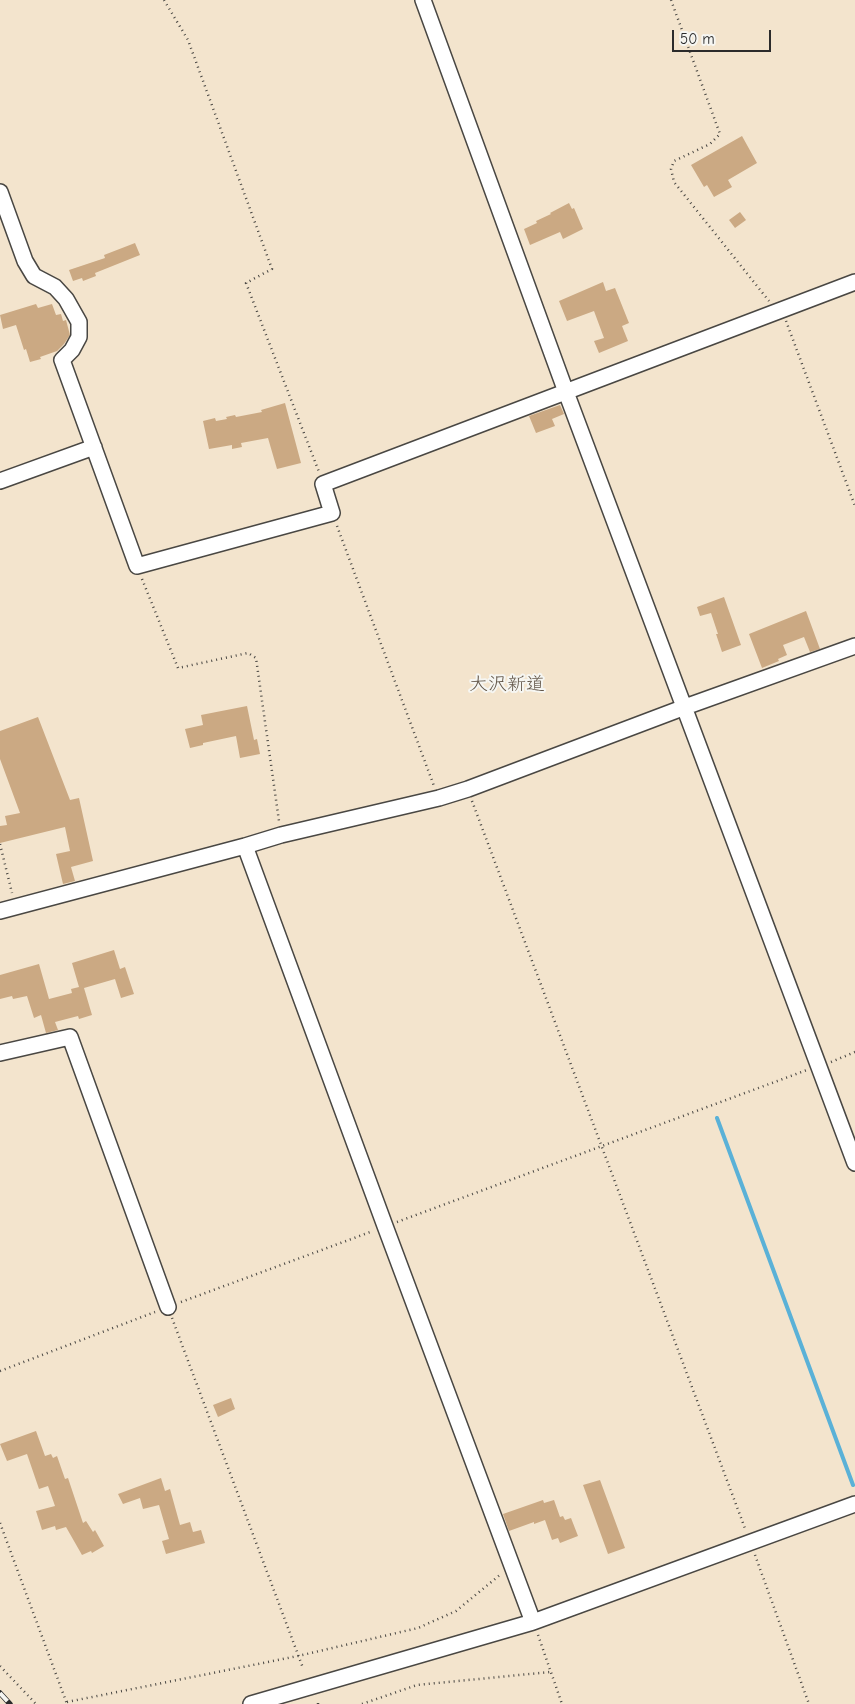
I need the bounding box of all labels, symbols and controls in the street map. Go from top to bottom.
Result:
scale bar [675,20,774,52]
text: 50 m [680,30,715,48]
district label: 大沢新道 [469,674,545,696]

